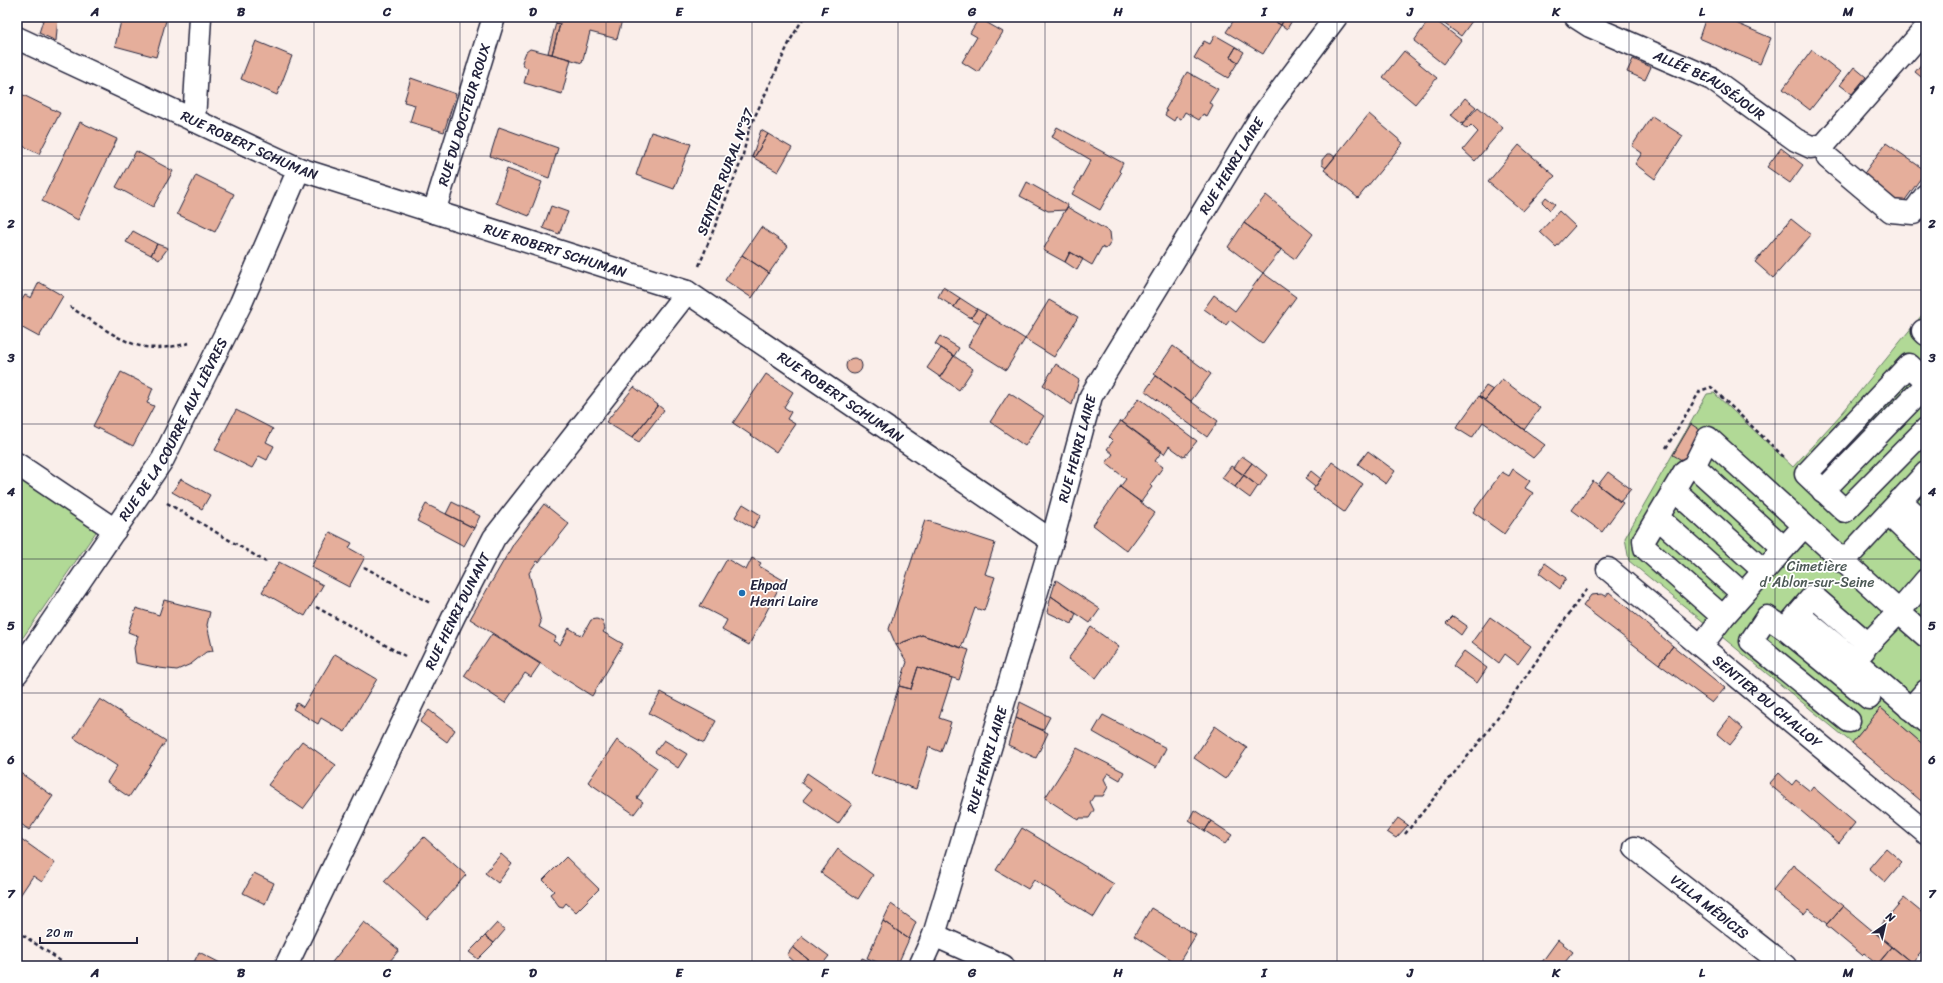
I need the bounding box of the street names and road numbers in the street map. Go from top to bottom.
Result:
street label: RUE DU DOCTEUR ROUX [431,40,498,189]
street label: ALLÉE BEAUSÉJOUR [1648,43,1770,127]
street label: RUE ROBERT SCHUMAN [176,104,321,187]
street label: SENTIER RURAL N°37 [690,104,762,239]
street label: RUE HENRI LAIRE [1192,111,1272,220]
street label: RUE ROBERT SCHUMAN [481,216,630,285]
street label: RUE DE LA COURRE AUX LIÈVRES [112,333,235,526]
street label: RUE ROBERT SCHUMAN [772,345,909,450]
street label: RUE HENRI LAIRE [1051,391,1104,505]
street label: RUE HENRI DUNANT [418,547,498,674]
street label: SENTIER DU CHALLOY [1707,649,1828,755]
street label: RUE HENRI LAIRE [959,702,1015,816]
street label: VILLA MÉDICIS [1665,868,1754,946]

